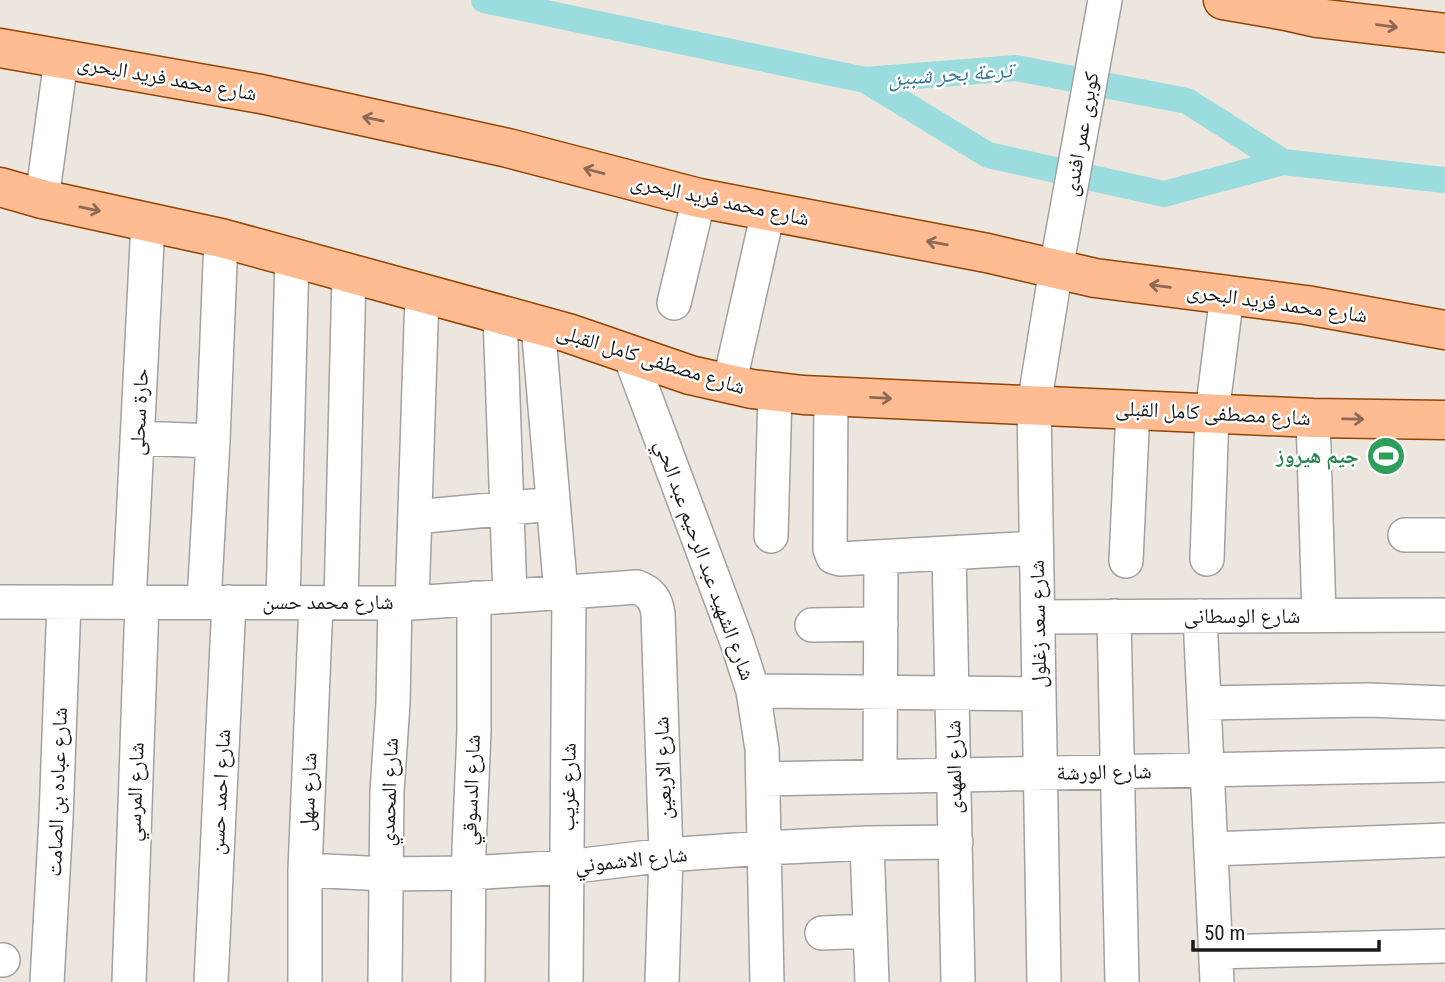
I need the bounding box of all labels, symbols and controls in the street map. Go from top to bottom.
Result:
one-way arrow [1375,20,1398,33]
street label: شارع محمد فريد البحرى [75,50,259,107]
water label: ترعة بحر شبين [887,56,1018,93]
street label: كوبرى عمر افندى [1058,70,1104,198]
one-way arrow [362,111,385,125]
one-way arrow [583,164,606,177]
street label: شارع محمد فريد البحرى [628,169,812,232]
one-way arrow [78,203,101,217]
one-way arrow [926,236,949,249]
street label: شارع محمد فريد البحرى [1185,278,1369,329]
one-way arrow [1149,280,1172,293]
street label: شارع مصطفى كامل القبلى [554,319,748,400]
street label: حارة سحلى [125,368,154,456]
one-way arrow [869,391,892,404]
street label: شارع مصطفى كامل القبلى [1115,396,1311,431]
one-way arrow [1341,412,1364,426]
sports icon: جيم هيروز [1365,435,1407,477]
street label: شارع الشهيد عبد الرحيم عبد الحي [646,437,760,685]
place label: جيم هيروز [1275,444,1359,470]
street label: شارع سعد زغلول [1025,560,1052,688]
street label: شارع محمد حسن [262,590,394,615]
street label: شارع الوسطانى [1184,604,1300,629]
street label: شارع عباده بن الصامت [42,707,73,877]
street label: شارع الاربعين [649,716,678,820]
street label: شارع المهدى [941,720,968,814]
street label: شارع احمد حسن [205,728,236,856]
street label: شارع الدسوقي [457,734,489,846]
street label: شارع المحمدي [375,737,407,847]
street label: شارع المرسي [121,742,153,842]
street label: شارع غريب [555,743,582,831]
street label: شارع سهل [295,752,322,832]
street label: شارع الورشة [1056,759,1152,786]
street label: شارع الاشموني [573,842,689,882]
scale bar [1193,908,1378,952]
text: 50 m [1204,921,1245,945]

